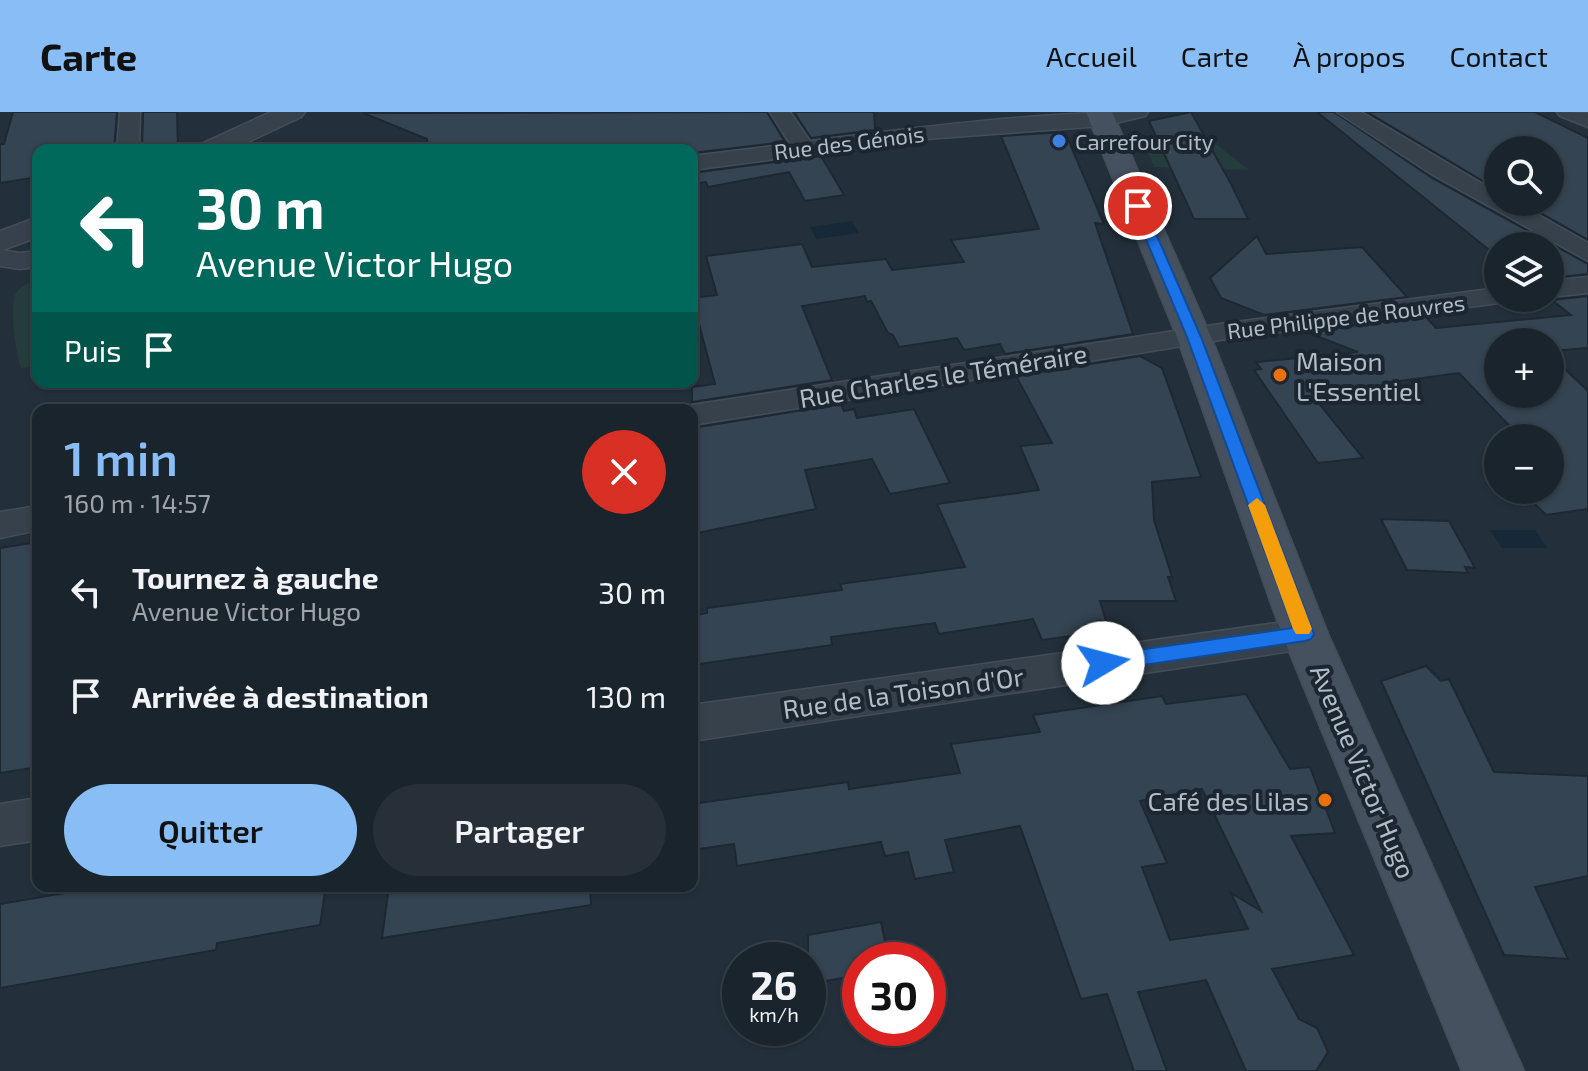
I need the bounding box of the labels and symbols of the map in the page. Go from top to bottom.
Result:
street label: Rue des Génois [773,120,925,164]
place label: Carrefour City [1075,128,1214,154]
marker: Carrefour City [1050,132,1068,150]
pin [1104,172,1172,240]
street label: Rue Philippe de Rouvres [1226,289,1466,343]
street label: Rue Charles le Téméraire [797,337,1089,413]
place label: Maison L'Essentiel [1296,345,1421,406]
marker: Maison L'Essentiel [1271,366,1289,384]
position arrow [1061,621,1145,705]
street label: Rue de la Toison d'Or [781,660,1025,724]
street label: Avenue Victor Hugo [1305,660,1423,882]
place label: Café des Lilas [1148,785,1309,816]
marker: Café des Lilas [1316,791,1334,809]
speed limit sign: 30 [842,942,946,1046]

